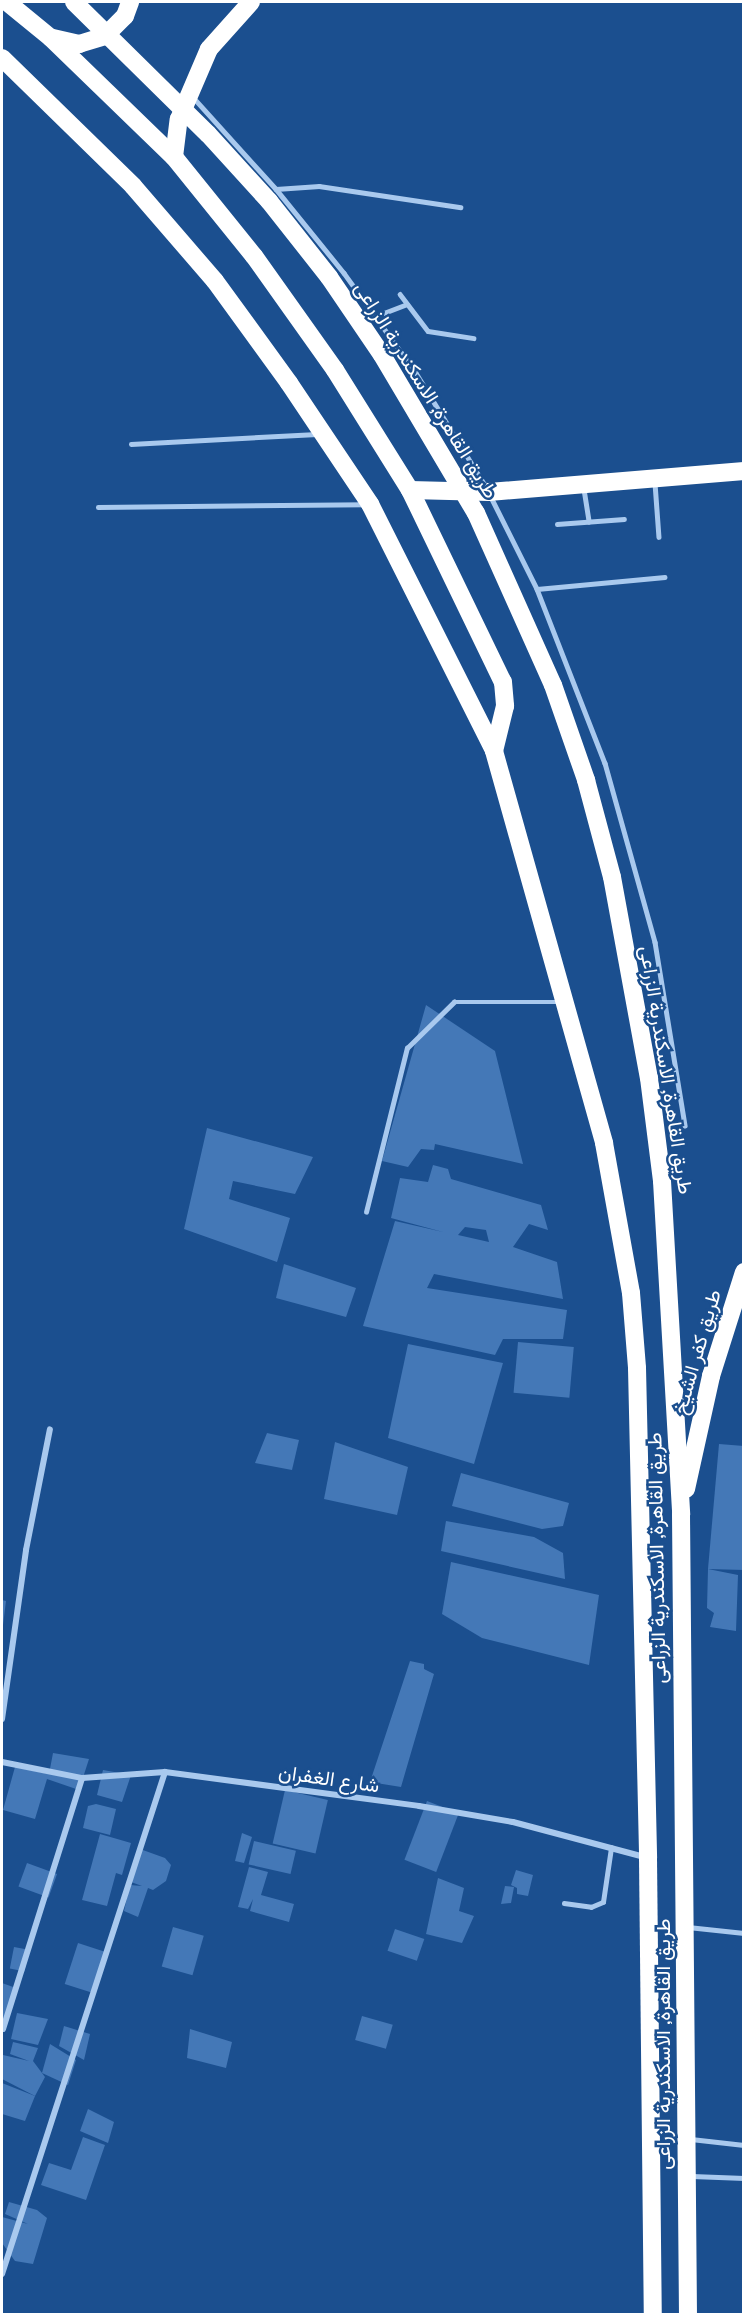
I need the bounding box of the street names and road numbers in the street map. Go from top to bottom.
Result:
street label: طريق القاهرة, الاسكندرية الزراعى [349,277,503,503]
street label: طريق القاهرة, الاسكندرية الزراعى [634,944,698,1196]
street label: طريق كفر الشيخ [668,1287,726,1417]
street label: طريق القاهرة, الاسكندرية الزراعى [643,1432,671,1684]
street label: شارع الغفران [277,1760,381,1798]
street label: طريق القاهرة, الاسكندرية الزراعى [651,1918,675,2170]

